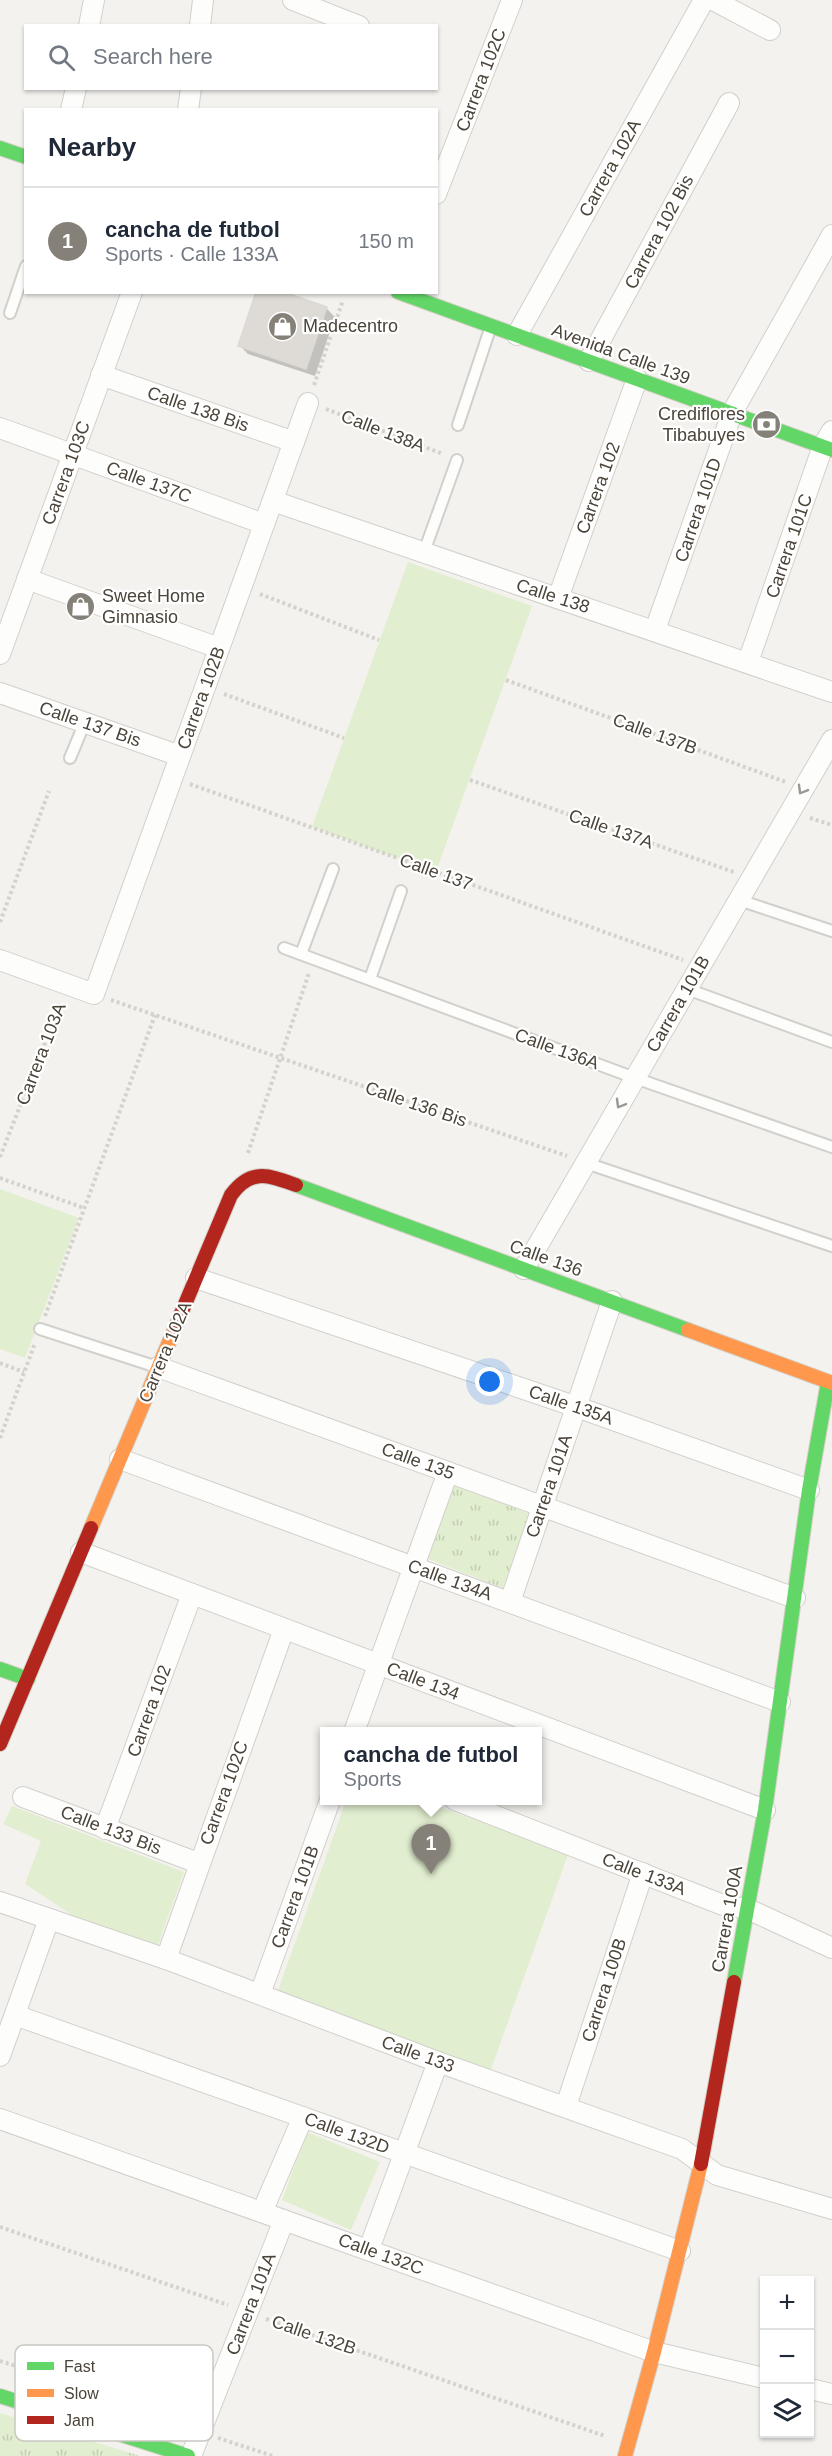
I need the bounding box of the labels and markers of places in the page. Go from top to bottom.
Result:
shop icon: Madecentro [266,310,298,342]
place label: Madecentro [303,316,398,336]
place label: Crediflores Tibabuyes [658,404,745,445]
bank icon: Crediflores Tibabuyes [750,408,782,440]
place label: Sweet Home Gimnasio [102,586,205,627]
shop icon: Sweet Home Gimnasio [65,590,97,622]
pin: 1 [412,1824,450,1874]

